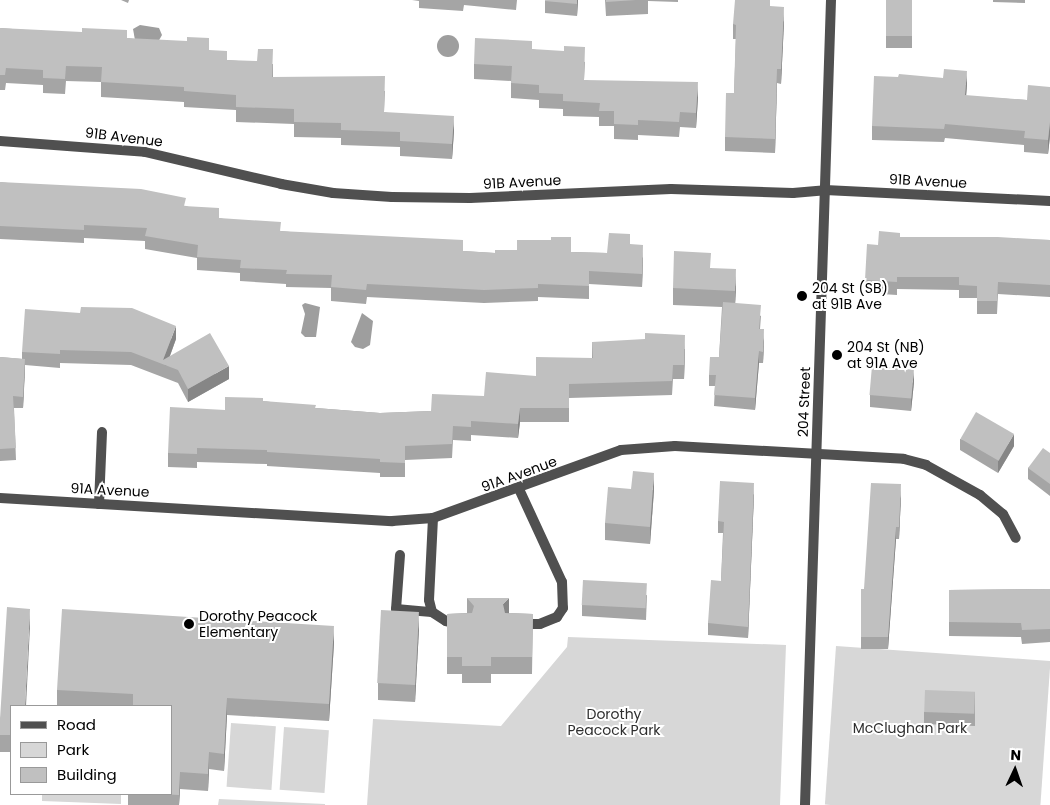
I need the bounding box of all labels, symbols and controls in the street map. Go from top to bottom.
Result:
street label: 91B Avenue [84,124,164,150]
street label: 91B Avenue [889,171,967,191]
street label: 91B Avenue [483,172,561,192]
place label: 204 St (SB) at 91B Ave [812,280,888,312]
marker: 204 St (SB) at 91B Ave [796,290,808,302]
place label: 204 St (NB) at 91A Ave [847,339,925,372]
marker: 204 St (NB) at 91A Ave [831,349,843,361]
street label: 204 Street [794,367,814,437]
street label: 91A Avenue [479,453,559,495]
street label: 91A Avenue [70,480,150,500]
place label: Dorothy Peacock Elementary [199,608,317,640]
marker: Dorothy Peacock Elementary [183,618,195,630]
legend [10,705,172,795]
park label: Dorothy Peacock Park [567,706,661,739]
text: Road [57,714,96,735]
park label: McClughan Park [853,720,967,736]
text: Park [57,739,89,760]
north arrow [990,745,1040,795]
text: N [1010,745,1022,765]
text: Building [57,764,117,785]

